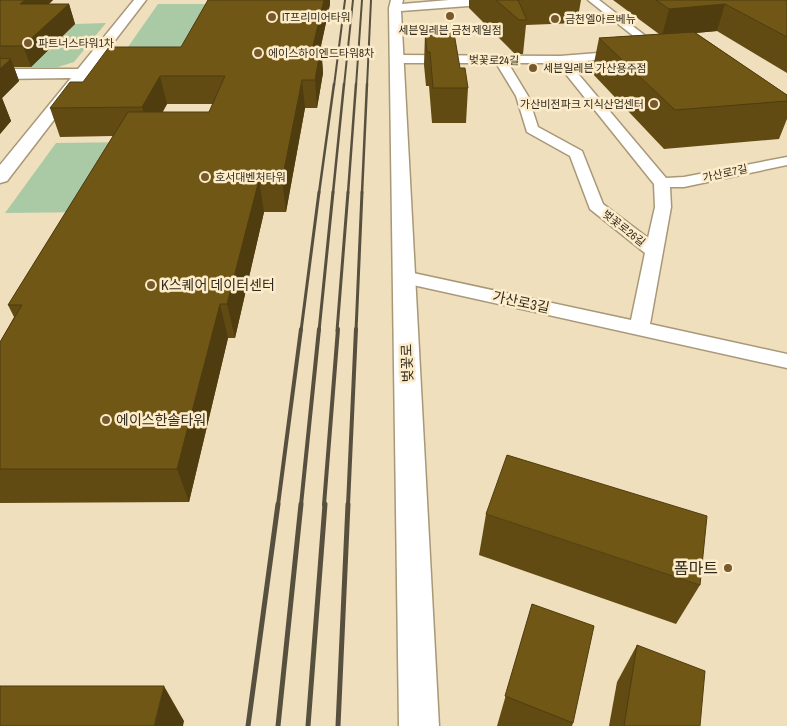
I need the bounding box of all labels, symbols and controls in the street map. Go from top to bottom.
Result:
place label: IT프리미어타워 [282,10,351,24]
marker: 세븐일레븐 금천제일점 [444,10,456,22]
marker: IT프리미어타워 [266,11,278,23]
place label: 금천엘아르베뉴 [565,12,636,26]
marker: 금천엘아르베뉴 [549,13,561,25]
place label: 세븐일레븐 금천제일점 [398,23,502,37]
place label: 파트너스타워1차 [38,36,114,50]
marker: 파트너스타워1차 [22,37,34,49]
place label: 에이스하이엔드타워8차 [268,46,374,60]
marker: 에이스하이엔드타워8차 [252,47,264,59]
street label: 벚꽃로24길 [469,53,519,67]
place label: 세븐일레븐 가산용주점 [543,61,647,75]
marker: 세븐일레븐 가산용주점 [527,62,539,74]
place label: 가산비전파크 지식산업센터 [520,97,644,111]
marker: 가산비전파크 지식산업센터 [648,98,660,110]
street label: 가산로7길 [701,161,749,185]
place label: 호서대벤처타워 [215,170,286,184]
marker: 호서대벤처타워 [199,171,211,183]
street label: 벚꽃로26길 [600,207,648,249]
place label: K스퀘어 데이터센터 [161,276,275,294]
marker: K스퀘어 데이터센터 [145,279,157,291]
street label: 가산로3길 [491,287,551,317]
street label: 벚꽃로 [397,343,417,383]
place label: 에이스한솔타워 [116,411,206,429]
marker: 에이스한솔타워 [100,414,112,426]
place label: 폼마트 [674,557,718,579]
marker: 폼마트 [722,562,734,574]

